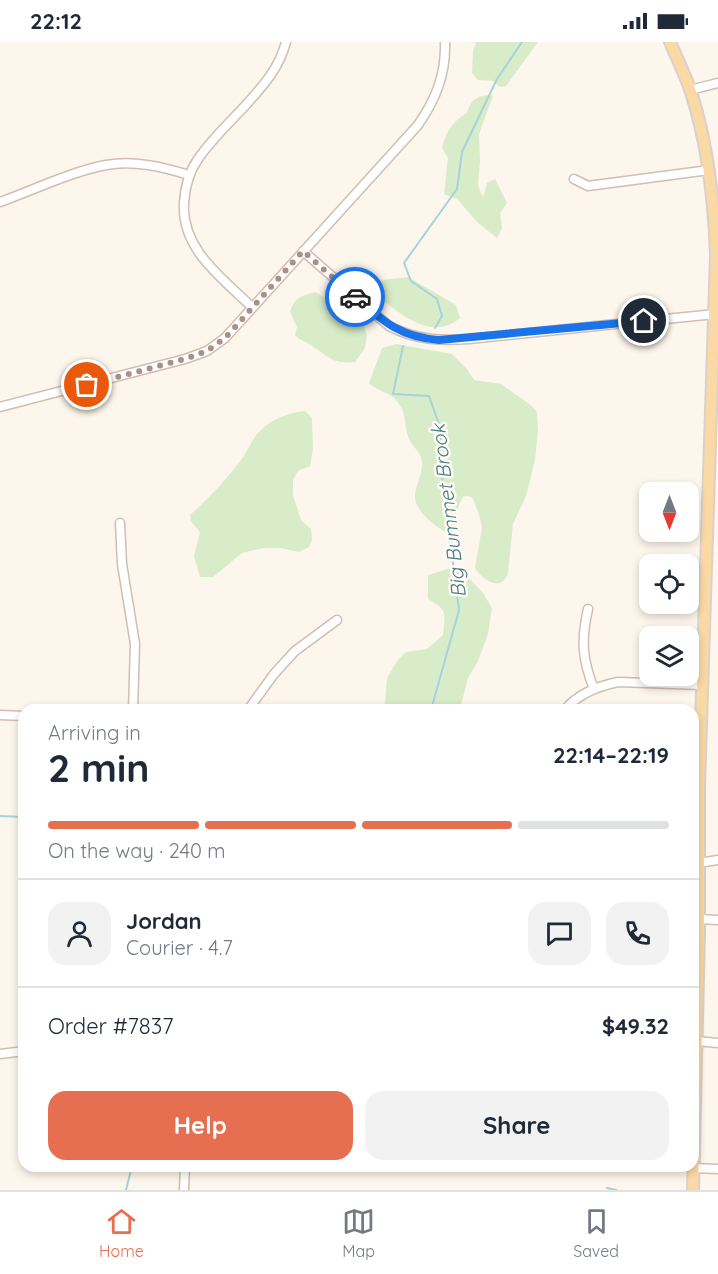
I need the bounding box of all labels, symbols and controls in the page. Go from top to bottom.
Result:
text: 22:12 [30,7,82,35]
courier [325,267,385,327]
icon: car [339,281,372,314]
pin [618,295,669,346]
icon: home [627,304,660,337]
pin [61,359,112,410]
icon: bag [70,368,103,401]
water label: Big Bummet Brook [425,420,471,599]
north arrow [639,482,699,542]
map controls [639,482,699,686]
button: locate [639,554,699,614]
button: layers [639,626,699,686]
text: Arriving in [48,720,141,745]
text: 22:14–22:19 [553,741,669,769]
text: 2 min [48,743,150,792]
text: On the way · 240 m [48,838,226,863]
button: person [48,902,111,965]
button: chat [528,902,591,965]
button: phone [606,902,669,965]
text: Jordan [126,907,202,935]
text: Courier · 4.7 [126,935,233,960]
text: Order #7837 [48,1012,173,1040]
text: $49.32 [602,1012,669,1040]
button: Help [48,1091,353,1160]
button: Share [365,1091,669,1160]
tab: Home [99,1205,144,1261]
tab: Map [342,1205,375,1261]
tab: Saved [573,1205,619,1261]

